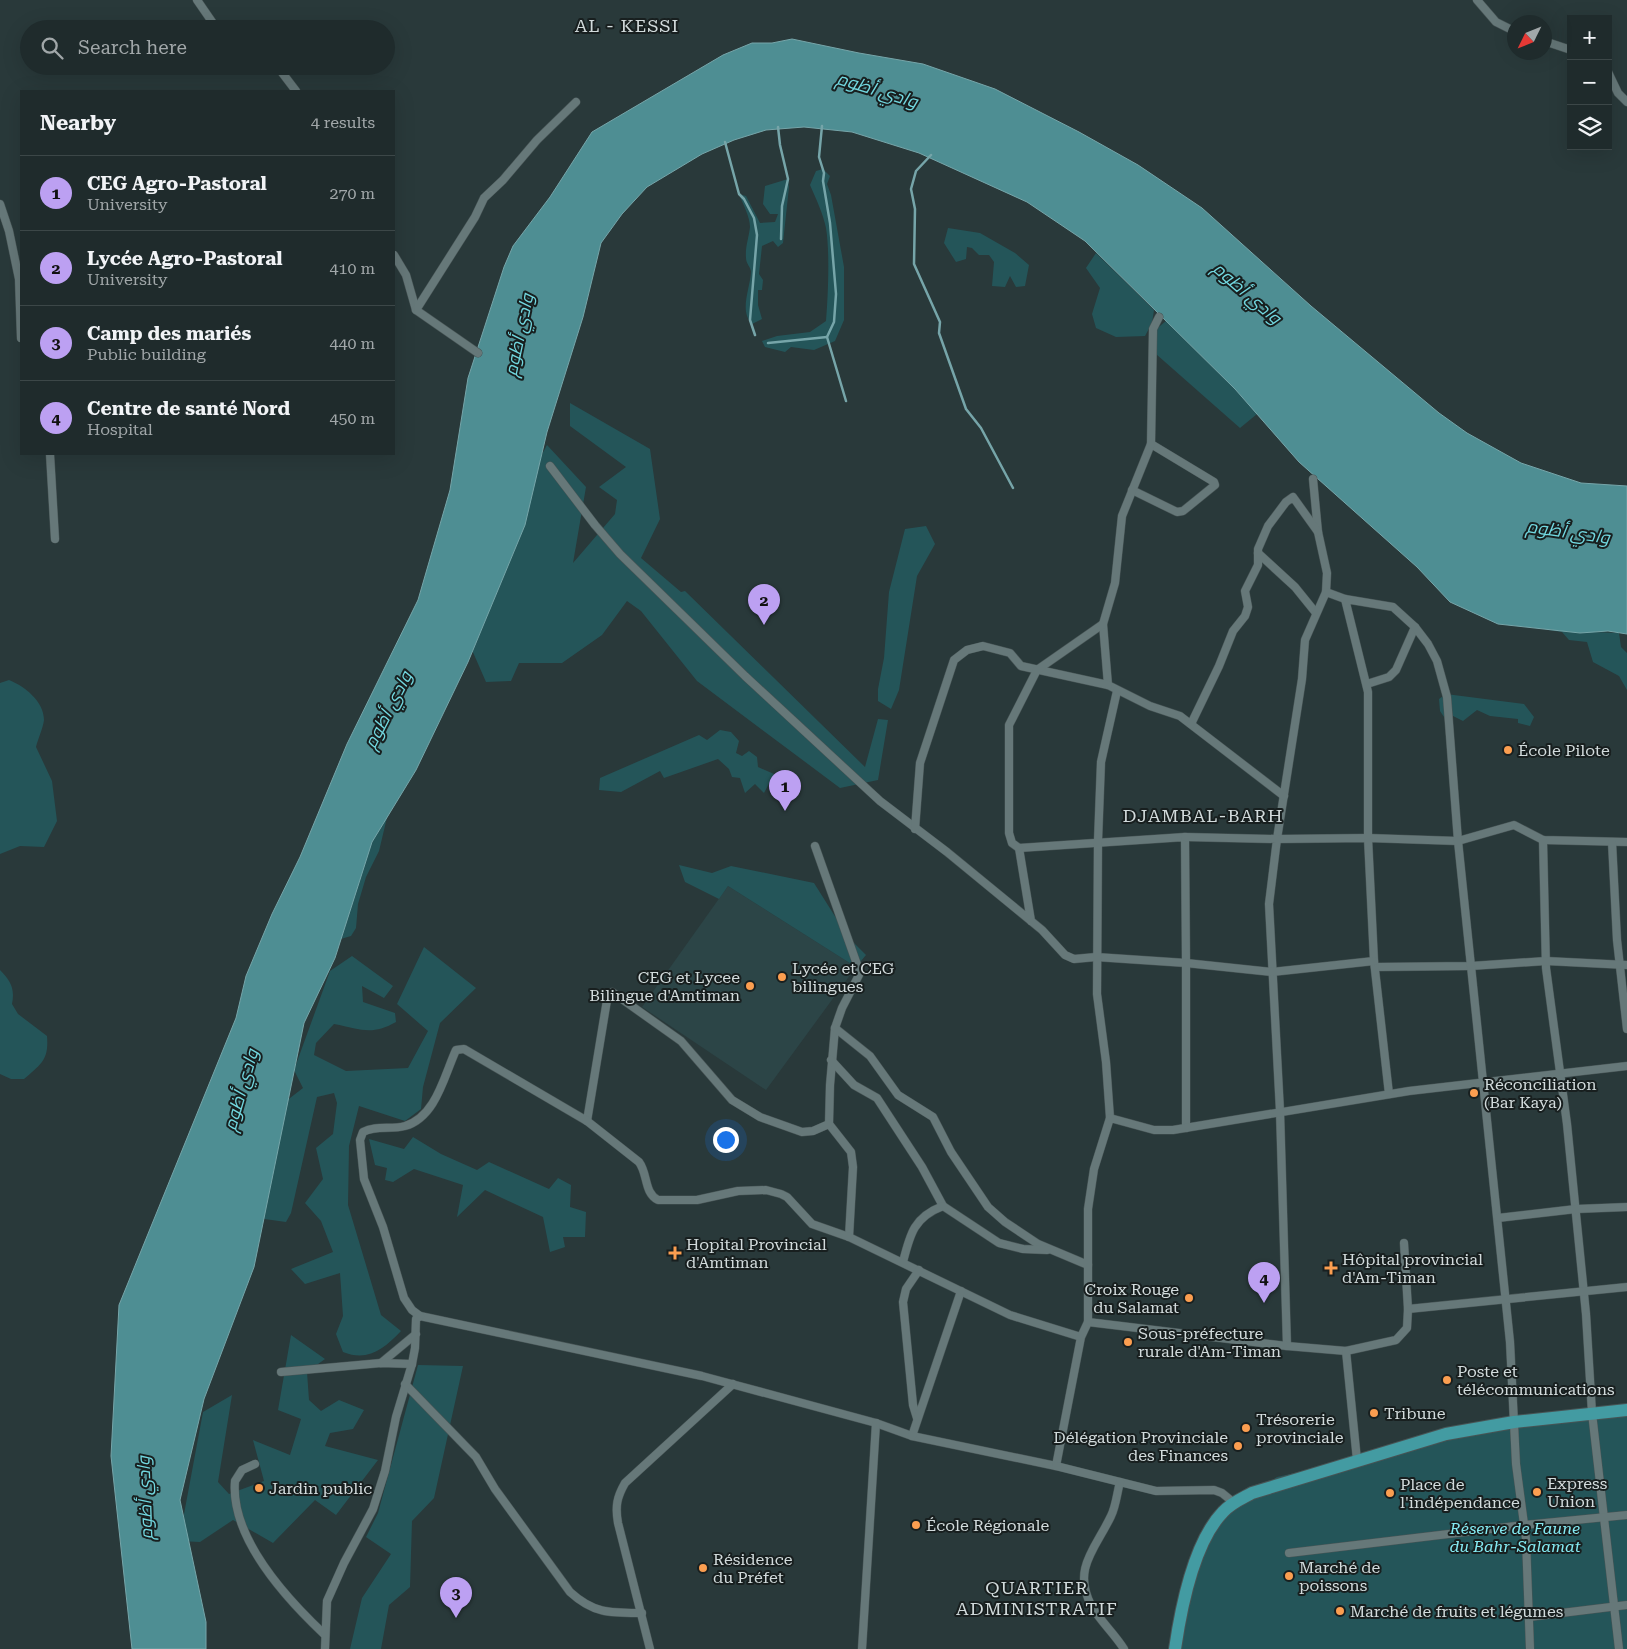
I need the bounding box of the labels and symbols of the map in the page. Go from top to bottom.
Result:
district label: AL - KESSI [575,15,679,36]
north arrow [1507,15,1552,60]
water label: وادي أظوم [832,66,922,116]
water label: وادي أظوم [1205,256,1287,332]
water label: وادي أظوم [498,290,542,380]
water label: وادي أظوم [1524,514,1612,552]
pin: 2 [748,584,780,625]
water label: وادي أظوم [358,666,420,755]
place label: École Pilote [1518,741,1610,760]
marker: École Pilote [1502,744,1514,756]
pin: 1 [769,770,801,811]
district label: DJAMBAL-BARH [1122,805,1284,826]
place label: Lycée et CEG bilingues [792,959,895,996]
place label: CEG et Lycee Bilingue d'Amtiman [589,968,740,1005]
marker: Lycée et CEG bilingues [776,971,788,983]
marker: CEG et Lycee Bilingue d'Amtiman [744,980,756,992]
water label: وادي أظوم [218,1045,266,1135]
place label: Réconciliation (Bar Kaya) [1484,1075,1597,1112]
marker: Réconciliation (Bar Kaya) [1468,1087,1480,1099]
your location [713,1127,739,1153]
place label: Hopital Provincial d'Amtiman [686,1235,827,1272]
marker: Hopital Provincial d'Amtiman [668,1246,682,1260]
place label: Hôpital provincial d'Am-Timan [1342,1250,1483,1287]
marker: Hôpital provincial d'Am-Timan [1324,1261,1338,1275]
pin: 4 [1248,1262,1280,1303]
place label: Croix Rouge du Salamat [1085,1280,1179,1317]
marker: Croix Rouge du Salamat [1183,1292,1195,1304]
place label: Sous-préfecture rurale d'Am-Timan [1138,1324,1281,1361]
marker: Sous-préfecture rurale d'Am-Timan [1122,1336,1134,1348]
place label: Poste et télécommunications [1457,1362,1615,1399]
marker: Poste et télécommunications [1441,1374,1453,1386]
place label: Tribune [1384,1404,1446,1423]
marker: Tribune [1368,1407,1380,1419]
place label: Trésorerie provinciale [1256,1410,1344,1447]
marker: Trésorerie provinciale [1240,1422,1252,1434]
place label: Délégation Provinciale des Finances [1053,1428,1228,1465]
marker: Délégation Provinciale des Finances [1232,1440,1244,1452]
water label: وادي أظوم [132,1454,160,1541]
place label: Express Union [1547,1474,1608,1511]
place label: Place de l'indépendance [1400,1475,1520,1512]
place label: Jardin public [269,1479,372,1498]
marker: Jardin public [253,1482,265,1494]
marker: Express Union [1531,1486,1543,1498]
marker: Place de l'indépendance [1384,1487,1396,1499]
place label: École Régionale [926,1516,1049,1535]
marker: École Régionale [910,1519,922,1531]
park label: Réserve de Faune du Bahr-Salamat [1449,1519,1581,1556]
place label: Résidence du Préfet [713,1550,793,1587]
place label: Marché de poissons [1299,1558,1381,1595]
marker: Résidence du Préfet [697,1562,709,1574]
marker: Marché de poissons [1283,1570,1295,1582]
pin: 3 [440,1577,472,1618]
district label: QUARTIER ADMINISTRATIF [956,1577,1118,1619]
place label: Marché de fruits et légumes [1350,1602,1564,1621]
marker: Marché de fruits et légumes [1334,1605,1346,1617]

